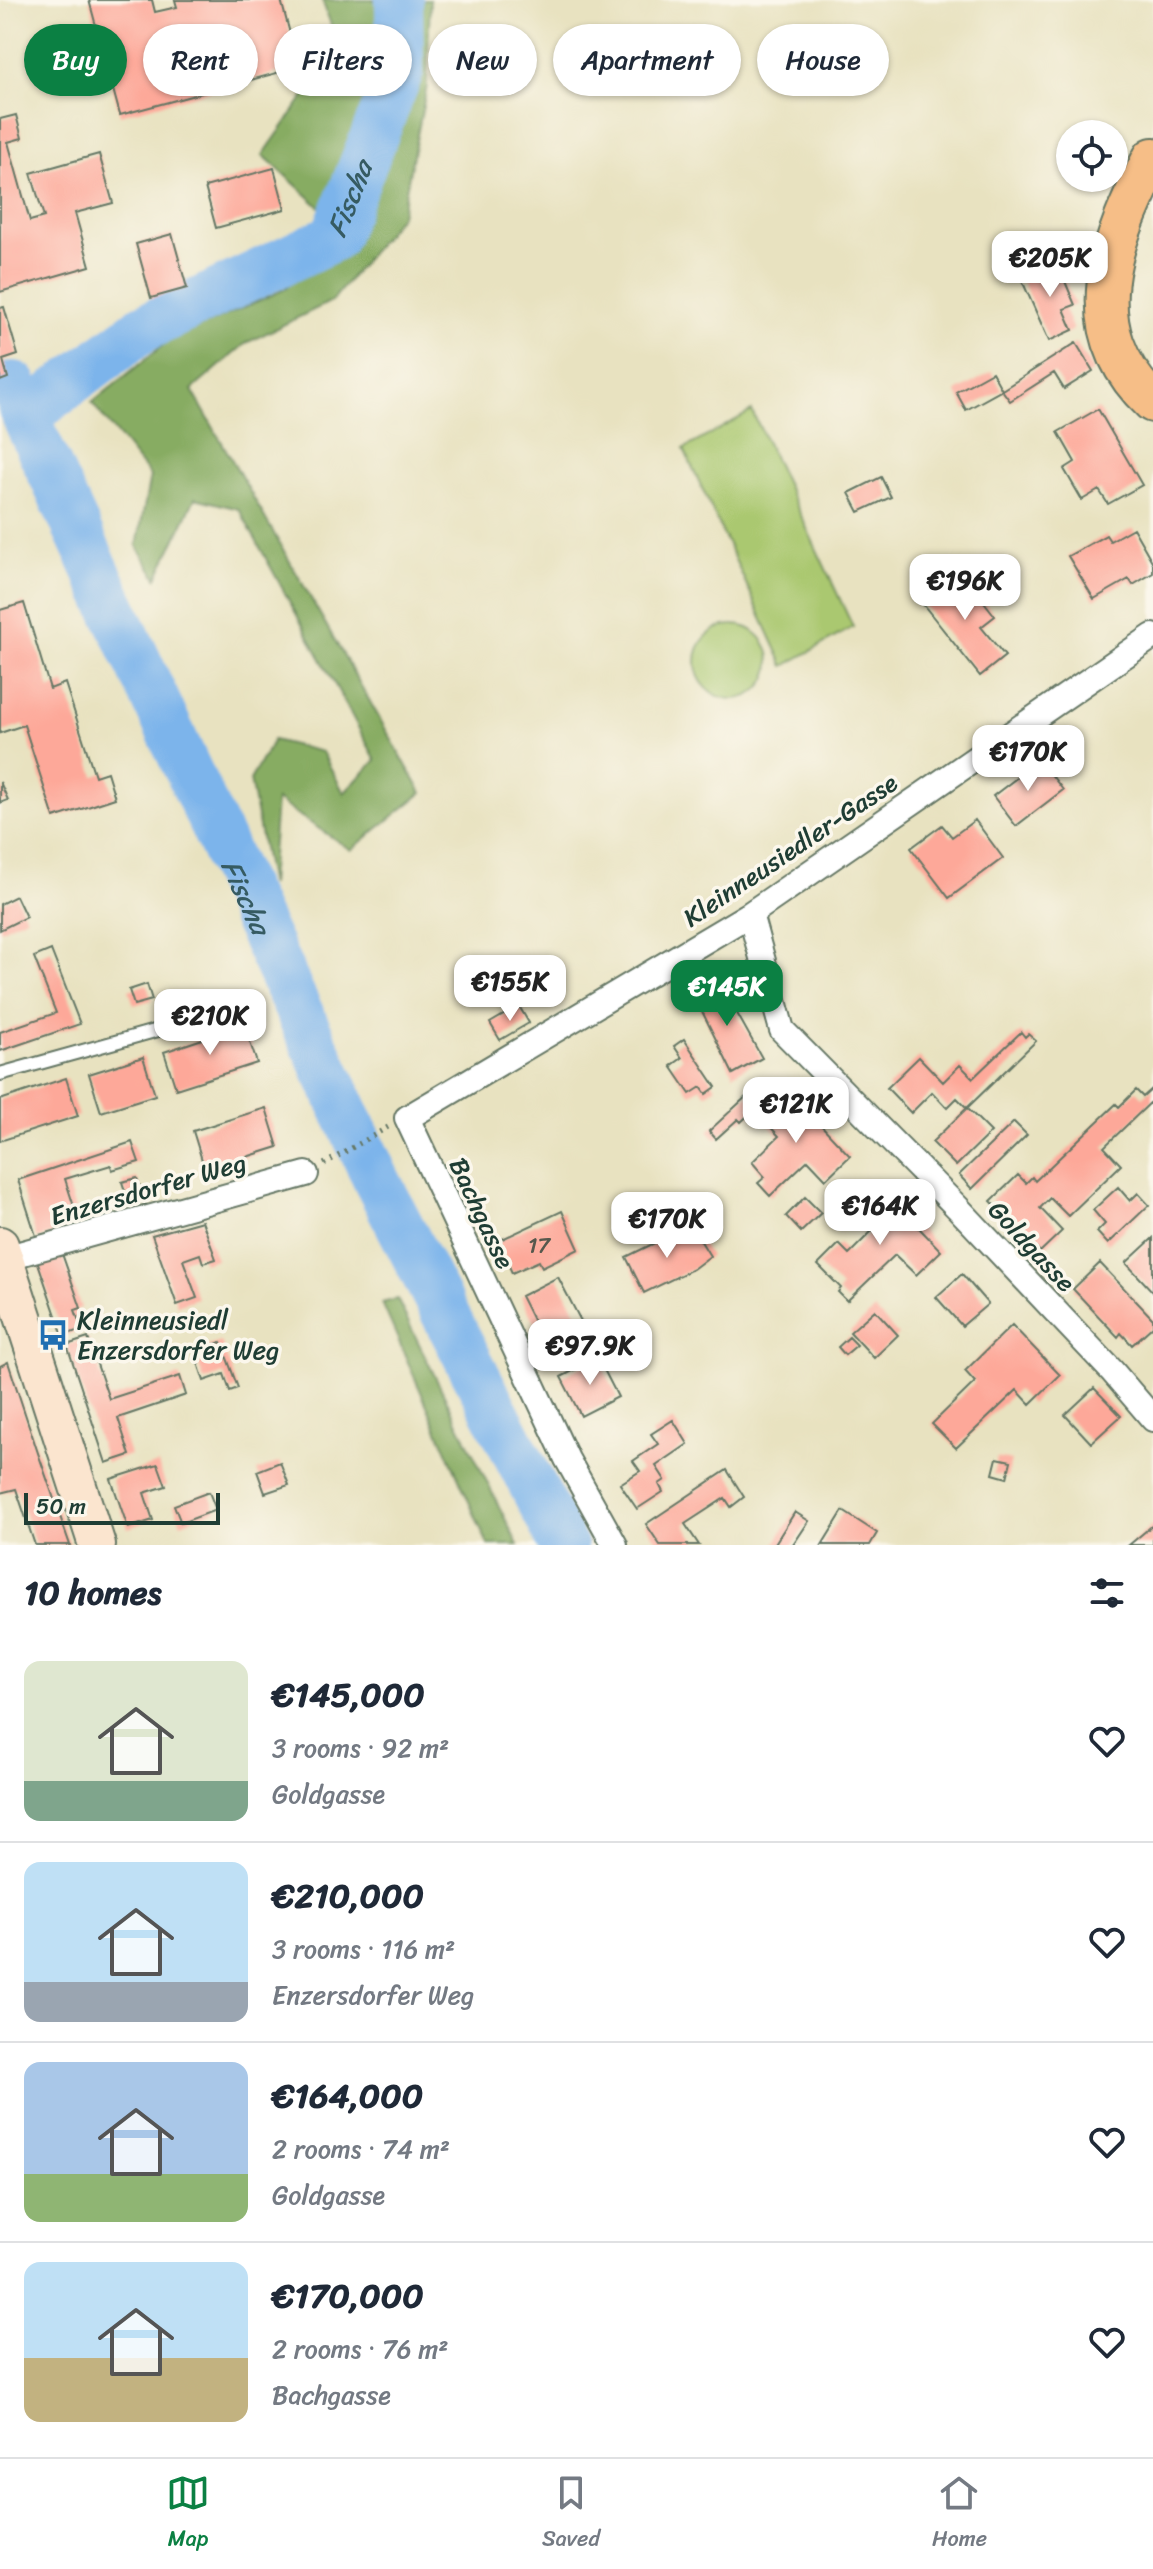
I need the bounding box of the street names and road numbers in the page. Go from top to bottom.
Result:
street label: Kleinneusiedler-Gasse [673,760,908,939]
street label: Enzersdorfer Weg [44,1139,252,1239]
street label: Bachgasse [436,1149,528,1277]
street label: Goldgasse [977,1189,1088,1303]

